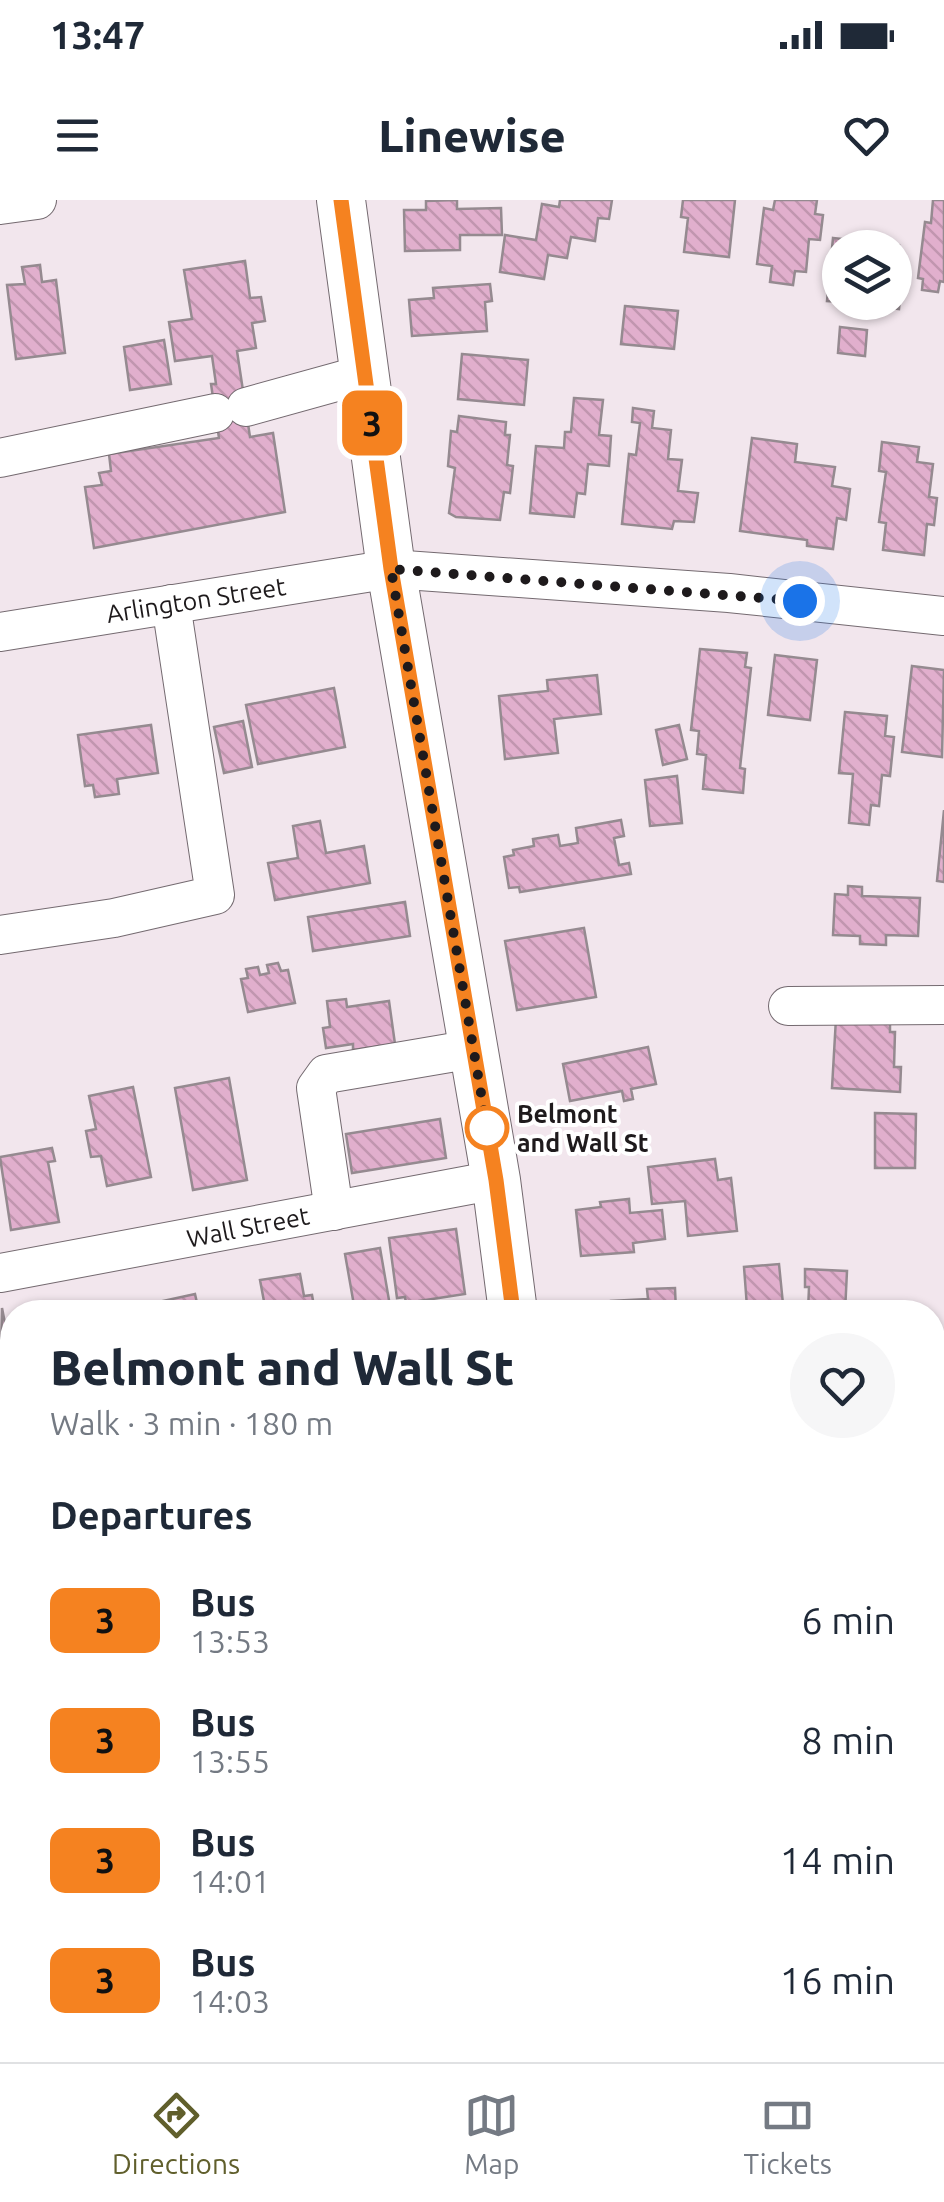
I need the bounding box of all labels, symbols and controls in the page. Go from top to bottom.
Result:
text: 13:47 [50,14,145,56]
icon: menu [50,108,105,163]
icon: heart [839,108,894,163]
text: Linewise [378,110,566,161]
map controls [822,230,912,320]
button: layers [822,230,912,320]
line badge: 3 [340,390,404,456]
text: 3 [362,403,382,443]
street label: Arlington Street [104,572,288,628]
your location [775,576,825,626]
place label: Belmont and Wall St [517,1100,649,1157]
marker: Belmont and Wall St [466,1107,508,1149]
street label: Wall Street [184,1201,312,1253]
button: heart [790,1333,895,1438]
text: Belmont and Wall St [50,1340,514,1394]
text: Walk · 3 min · 180 m [50,1405,333,1441]
text: Departures [50,1494,252,1536]
text: Bus [190,1581,255,1623]
text: 6 min [801,1599,895,1641]
text: 3 [95,1600,115,1640]
text: 13:53 [190,1623,270,1659]
text: Bus [190,1701,255,1743]
text: 8 min [801,1719,895,1761]
text: 3 [95,1720,115,1760]
text: 13:55 [190,1743,270,1779]
text: Bus [190,1821,255,1863]
text: 14 min [780,1839,895,1881]
text: 3 [95,1840,115,1880]
text: 14:01 [190,1863,270,1899]
text: Bus [190,1941,255,1983]
text: 16 min [780,1959,895,2001]
text: 3 [95,1960,115,2000]
text: 14:03 [190,1983,270,2019]
tab: Directions [112,2088,240,2179]
tab: Map [464,2088,519,2179]
tab: Tickets [744,2088,832,2179]

